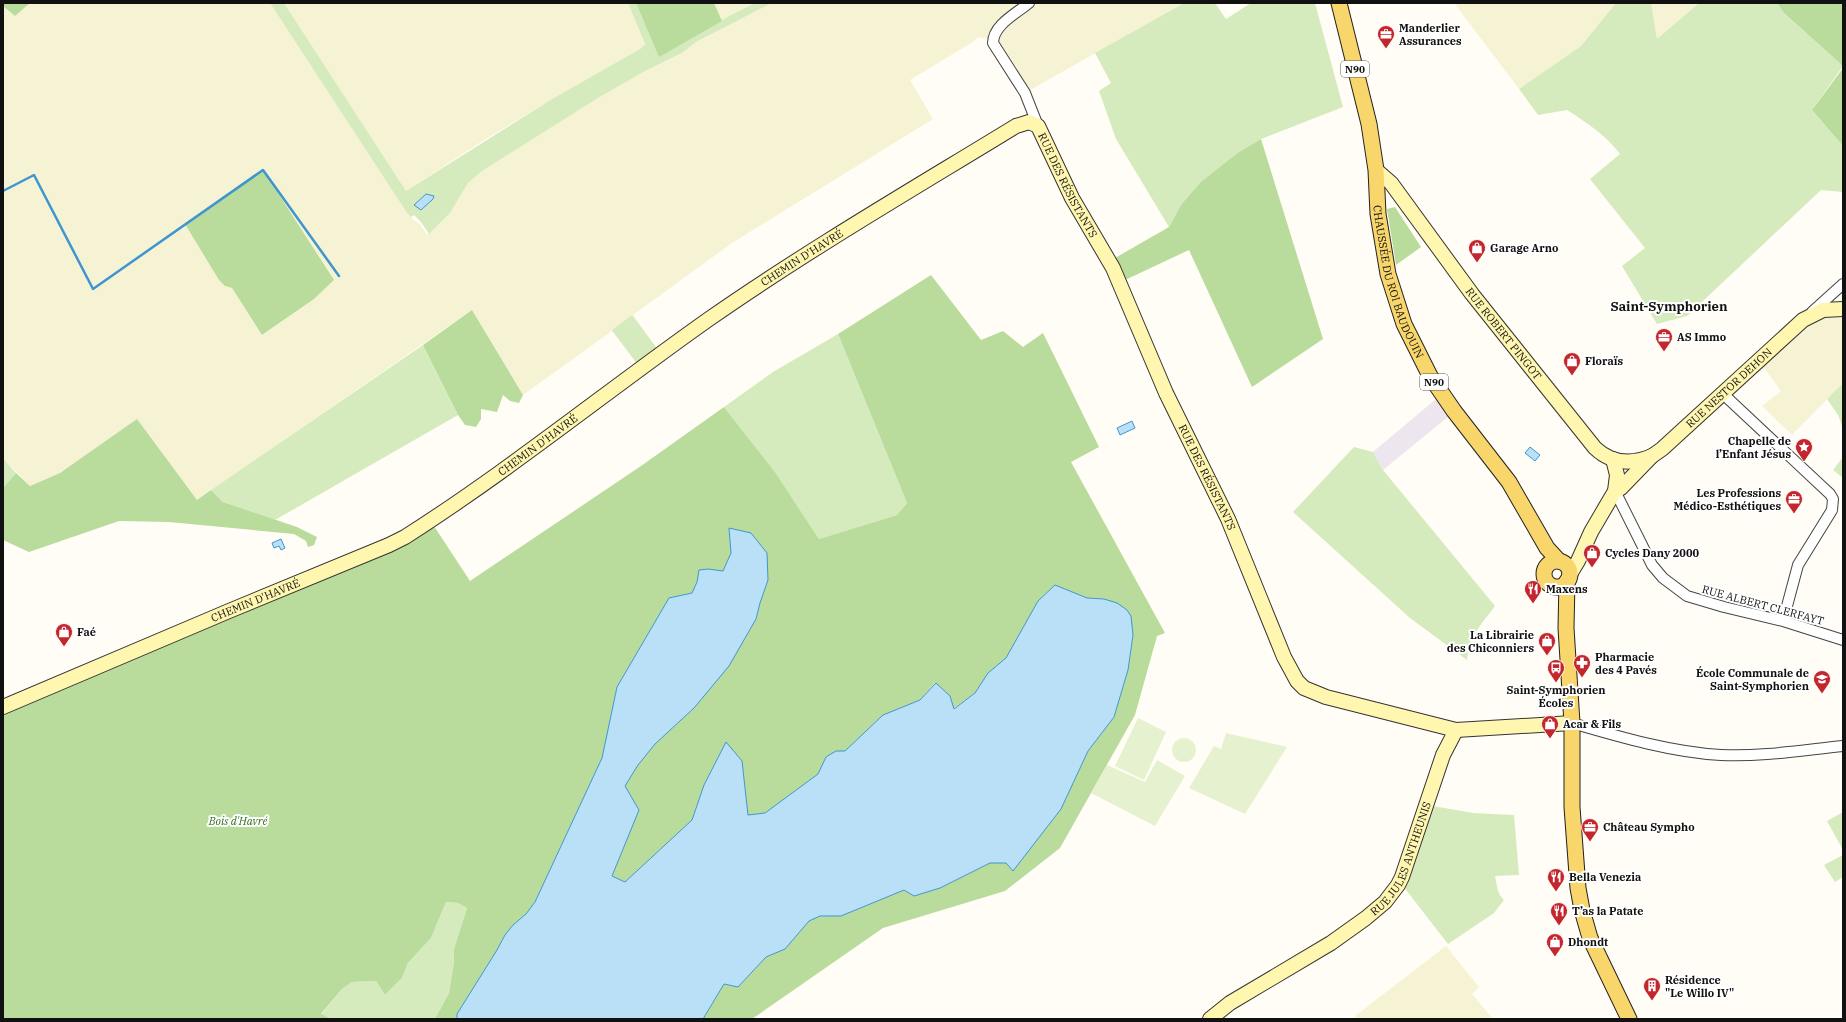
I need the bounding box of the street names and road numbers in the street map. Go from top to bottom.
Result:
road number: N90 [1341,61,1369,77]
street label: RUE DES RÉSISTANTS [1035,130,1101,240]
street label: CHAUSSÉE DU ROI BAUDOUIN [1371,205,1427,361]
street label: CHEMIN D'HAVRÉ [758,226,846,289]
street label: RUE ROBERT PINGOT [1463,285,1545,383]
street label: RUE NESTOR DEHON [1683,345,1775,431]
road number: N90 [1420,374,1448,390]
street label: CHEMIN D'HAVRÉ [495,411,580,479]
street label: RUE DES RÉSISTANTS [1175,422,1239,532]
street label: CHEMIN D'HAVRÉ [209,576,302,625]
street label: RUE ALBERT CLERFAYT [1700,582,1826,628]
street label: RUE JULES ANTHEUNIS [1367,800,1434,918]

